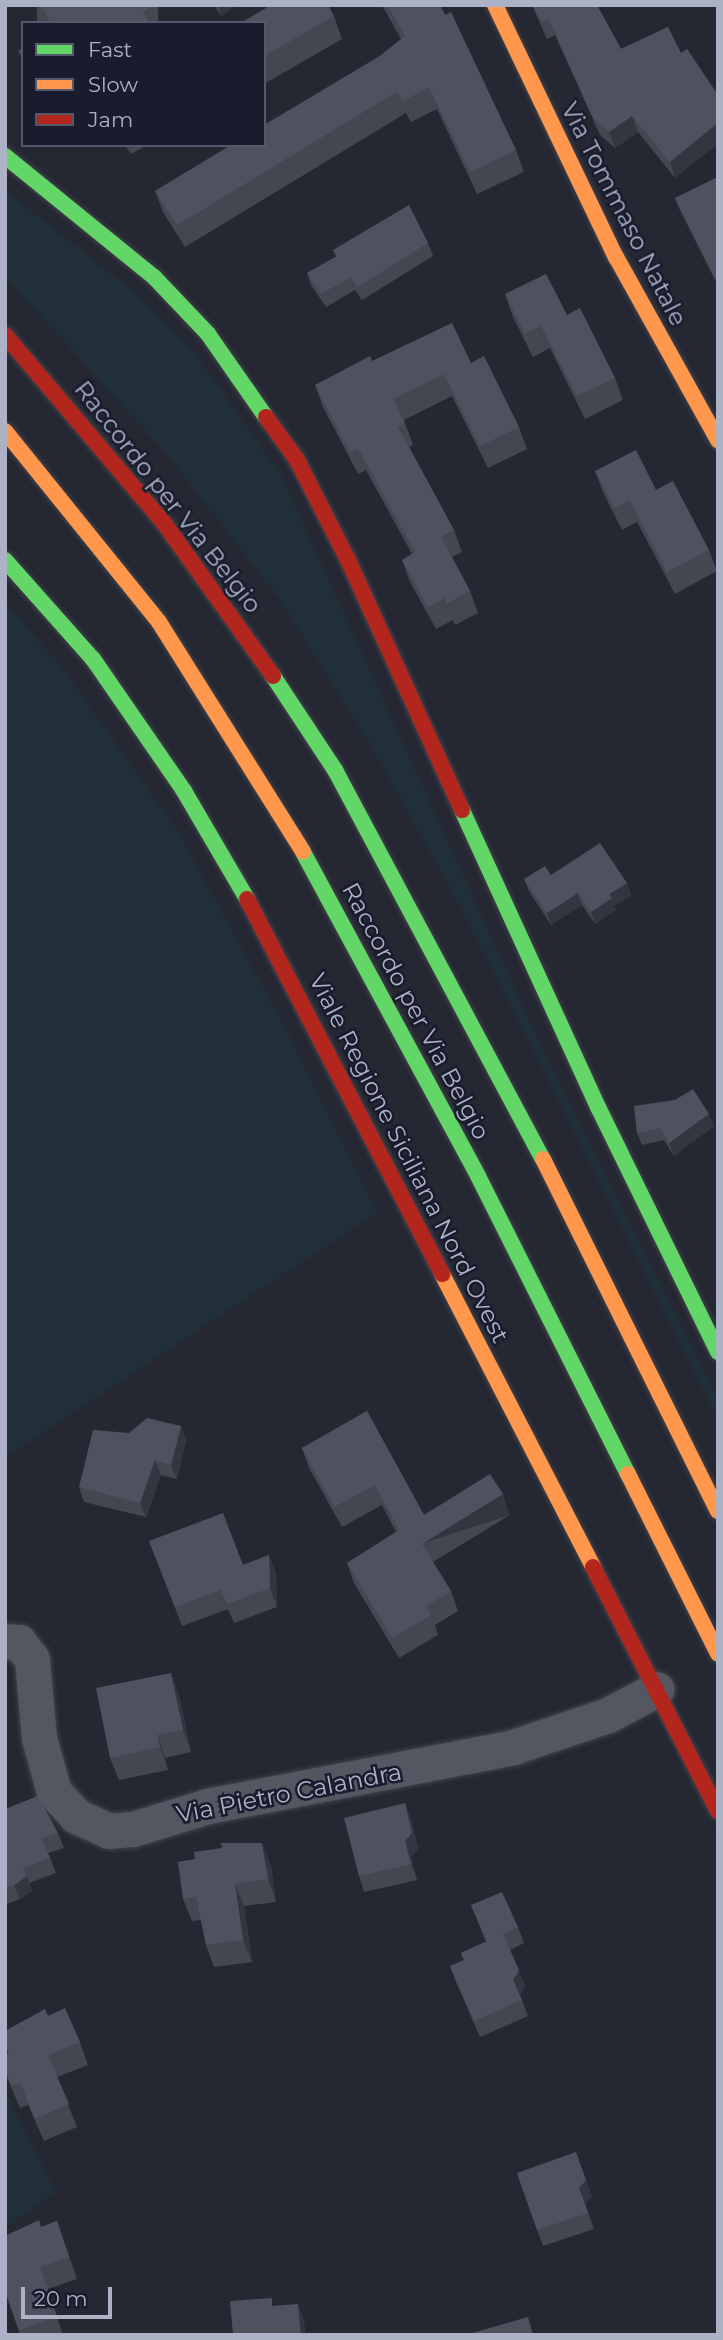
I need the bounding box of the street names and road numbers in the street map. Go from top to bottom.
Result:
street label: Via Tommaso Natale [555,97,693,331]
street label: Raccordo per Via Belgio [68,375,268,619]
street label: Raccordo per Via Belgio [336,878,496,1144]
street label: Viale Regione Siciliana Nord Ovest [303,968,515,1348]
street label: Via Pietro Calandra [174,1757,404,1829]

